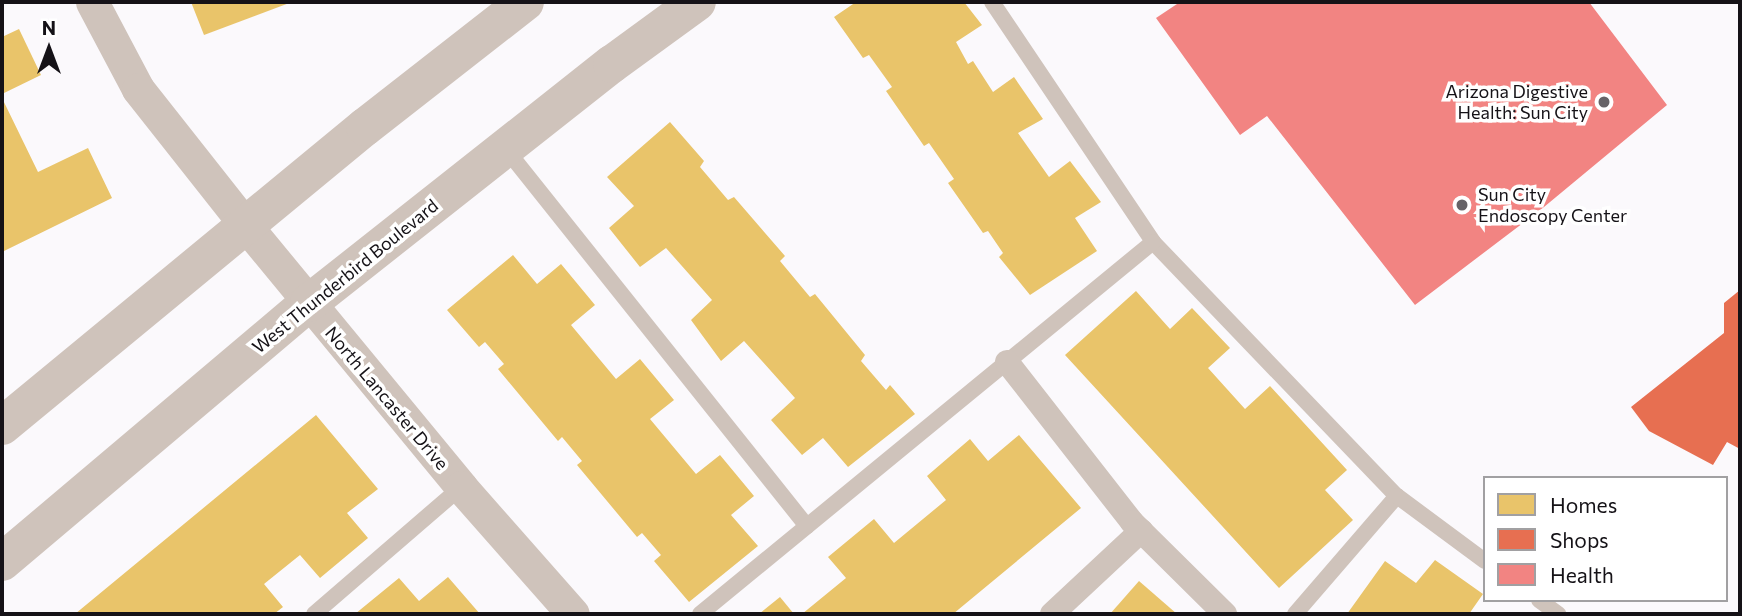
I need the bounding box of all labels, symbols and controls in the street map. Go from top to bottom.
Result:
north arrow [14,14,84,84]
text: N [42,16,56,39]
place label: Arizona Digestive Health: Sun City [1445,81,1588,124]
marker: Arizona Digestive Health: Sun City [1594,92,1614,112]
place label: Sun City Endoscopy Center [1478,184,1627,227]
street label: West Thunderbird Boulevard [248,194,442,358]
marker: Sun City Endoscopy Center [1452,195,1472,215]
street label: North Lancaster Drive [321,322,453,474]
legend [1483,476,1728,602]
text: Homes [1550,492,1617,517]
text: Shops [1550,527,1609,552]
text: Health [1550,562,1614,587]

